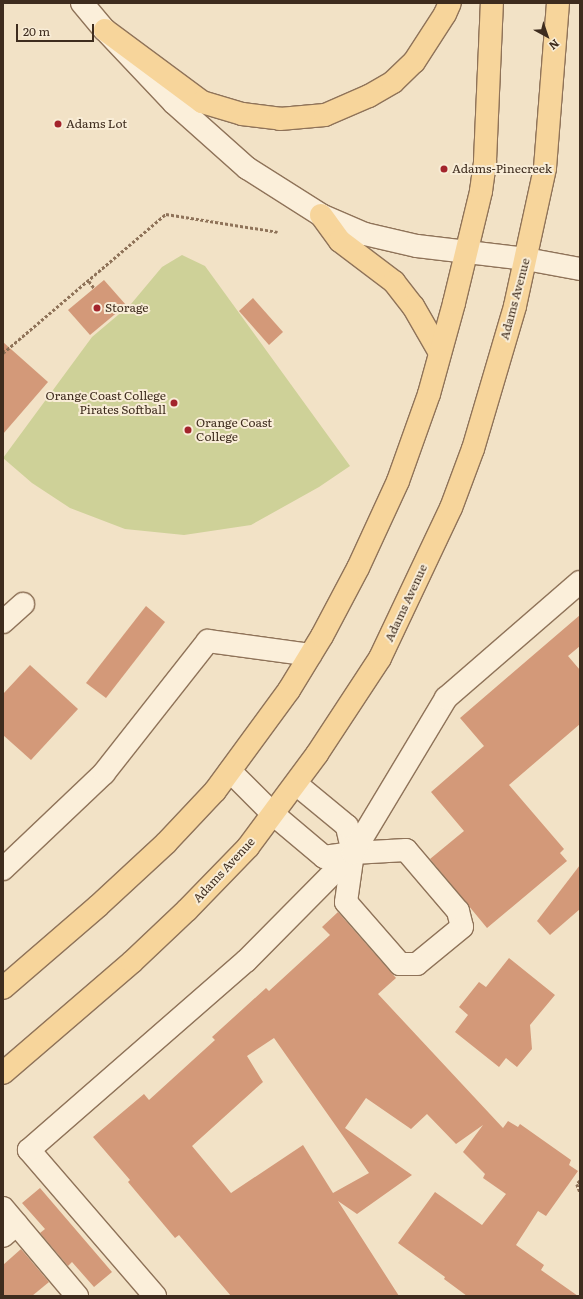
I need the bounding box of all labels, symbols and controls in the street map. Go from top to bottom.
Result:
scale bar [18,16,96,42]
north arrow [527,16,567,56]
text: 20 m [23,22,50,40]
text: N [546,36,563,54]
place label: Adams Lot [66,117,127,131]
marker: Adams Lot [53,119,63,129]
place label: Adams-Pinecreek [452,162,552,176]
marker: Adams-Pinecreek [439,164,449,174]
street label: Adams Avenue [497,257,533,341]
place label: Storage [105,301,149,315]
marker: Storage [92,303,102,313]
place label: Orange Coast College Pirates Softball [45,389,166,417]
marker: Orange Coast College Pirates Softball [169,398,179,408]
place label: Orange Coast College [196,416,272,444]
marker: Orange Coast College [183,425,193,435]
street label: Adams Avenue [382,562,430,644]
street label: Adams Avenue [190,834,258,906]

